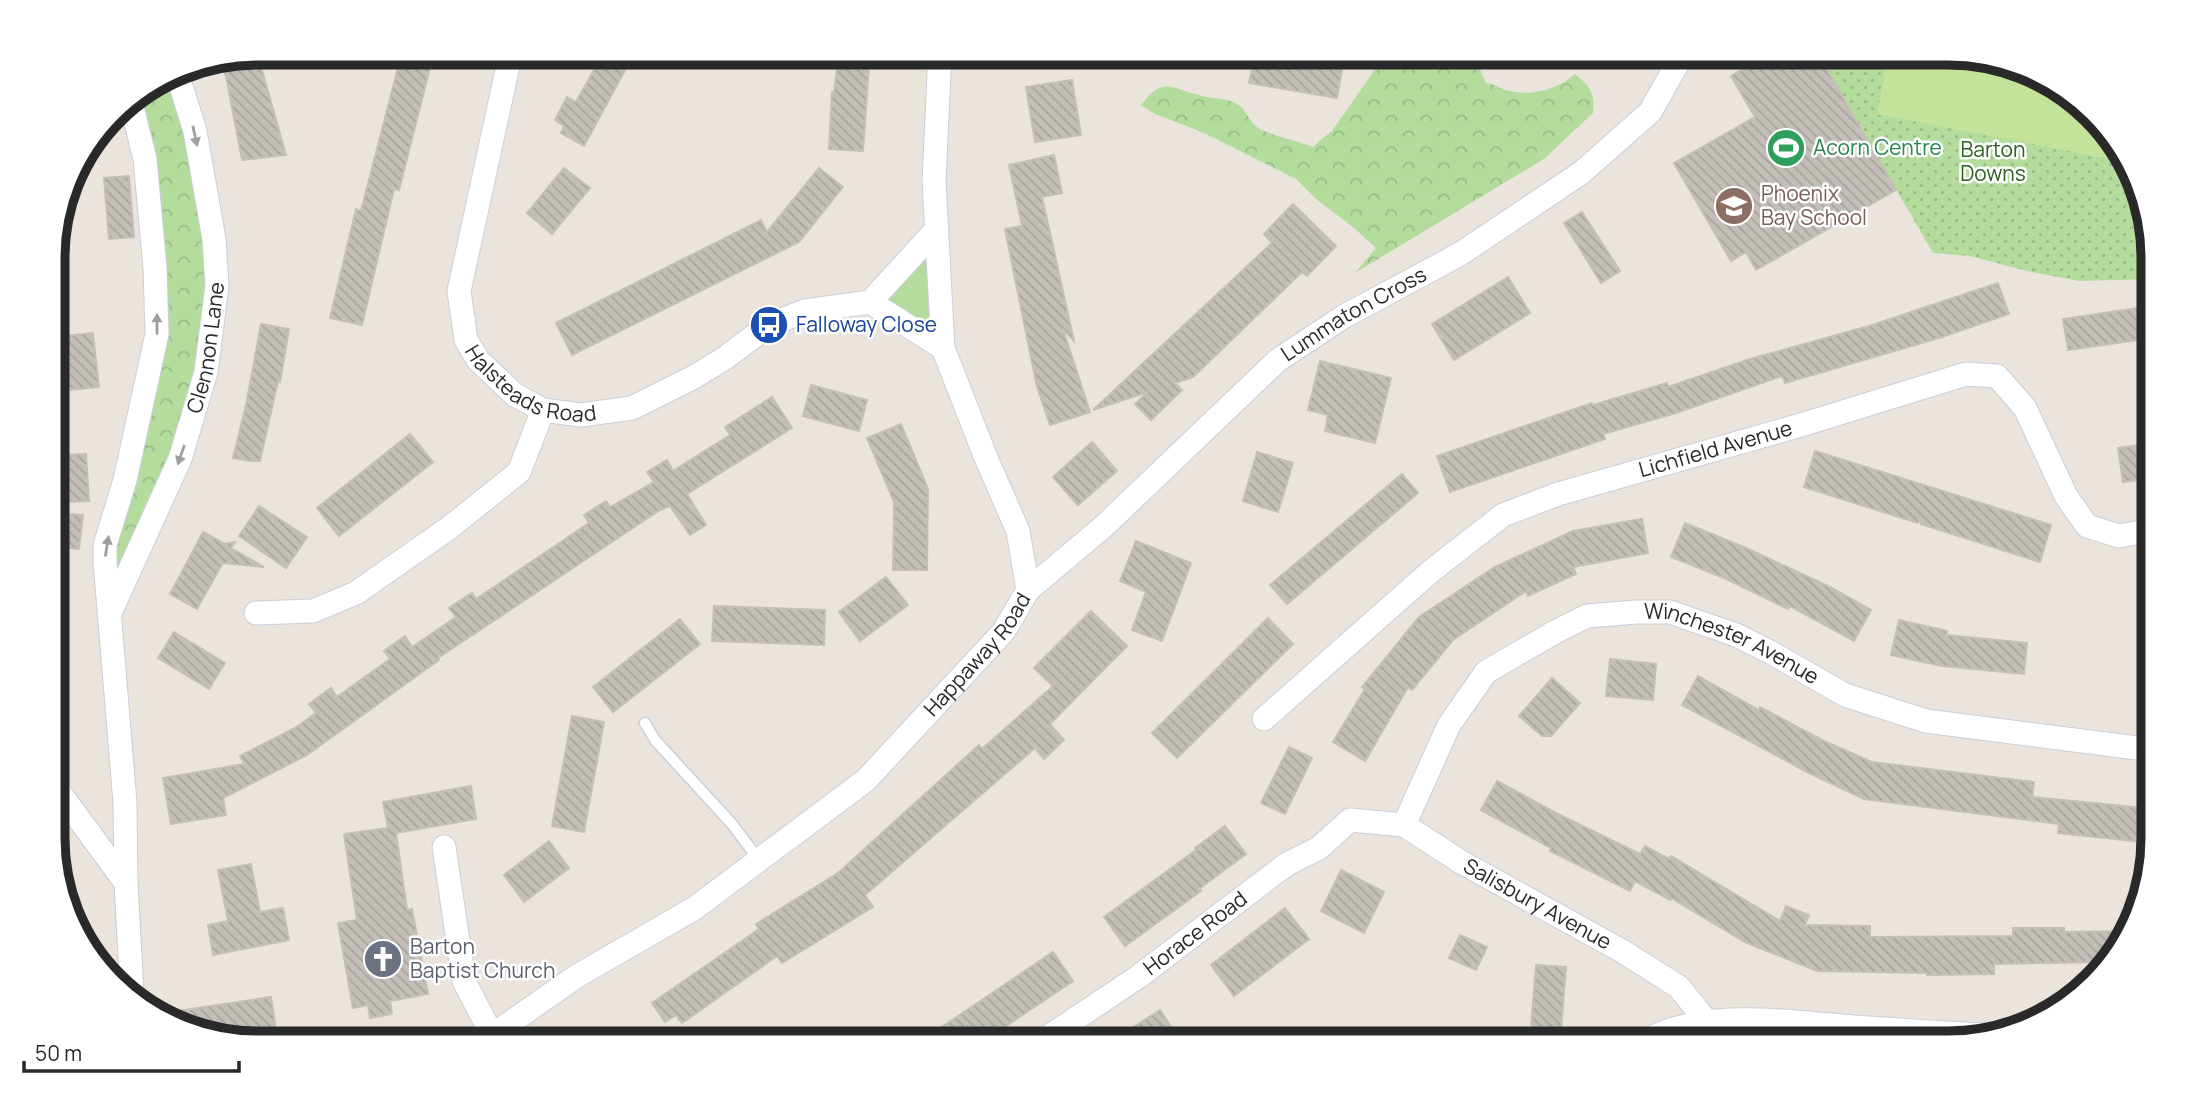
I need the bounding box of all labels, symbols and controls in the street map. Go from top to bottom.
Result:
one-way arrow [190,125,201,147]
sports icon: Acorn Centre [1765,127,1807,169]
place label: Acorn Centre [1813,133,1942,161]
park label: Barton Downs [1960,135,2026,187]
place label: Phoenix Bay School [1761,179,1867,231]
school or university icon: Phoenix Bay School [1713,185,1755,227]
street label: Lummaton Cross [1275,260,1431,367]
street label: Clennon Lane [179,280,230,416]
bus stop icon: Falloway Close [748,304,790,346]
place label: Falloway Close [796,310,937,338]
one-way arrow [151,313,163,335]
street label: Halsteads Road [459,339,598,428]
street label: Lichfield Avenue [1635,413,1795,483]
one-way arrow [175,445,186,466]
one-way arrow [102,535,113,557]
street label: Happaway Road [917,587,1036,722]
street label: Winchester Avenue [1644,597,1824,690]
street label: Salisbury Avenue [1459,851,1617,956]
street label: Horace Road [1137,884,1252,981]
place label: Barton Baptist Church [410,932,555,984]
church icon: Barton Baptist Church [362,938,404,980]
scale bar [24,1030,240,1074]
text: 50 m [35,1039,82,1067]

